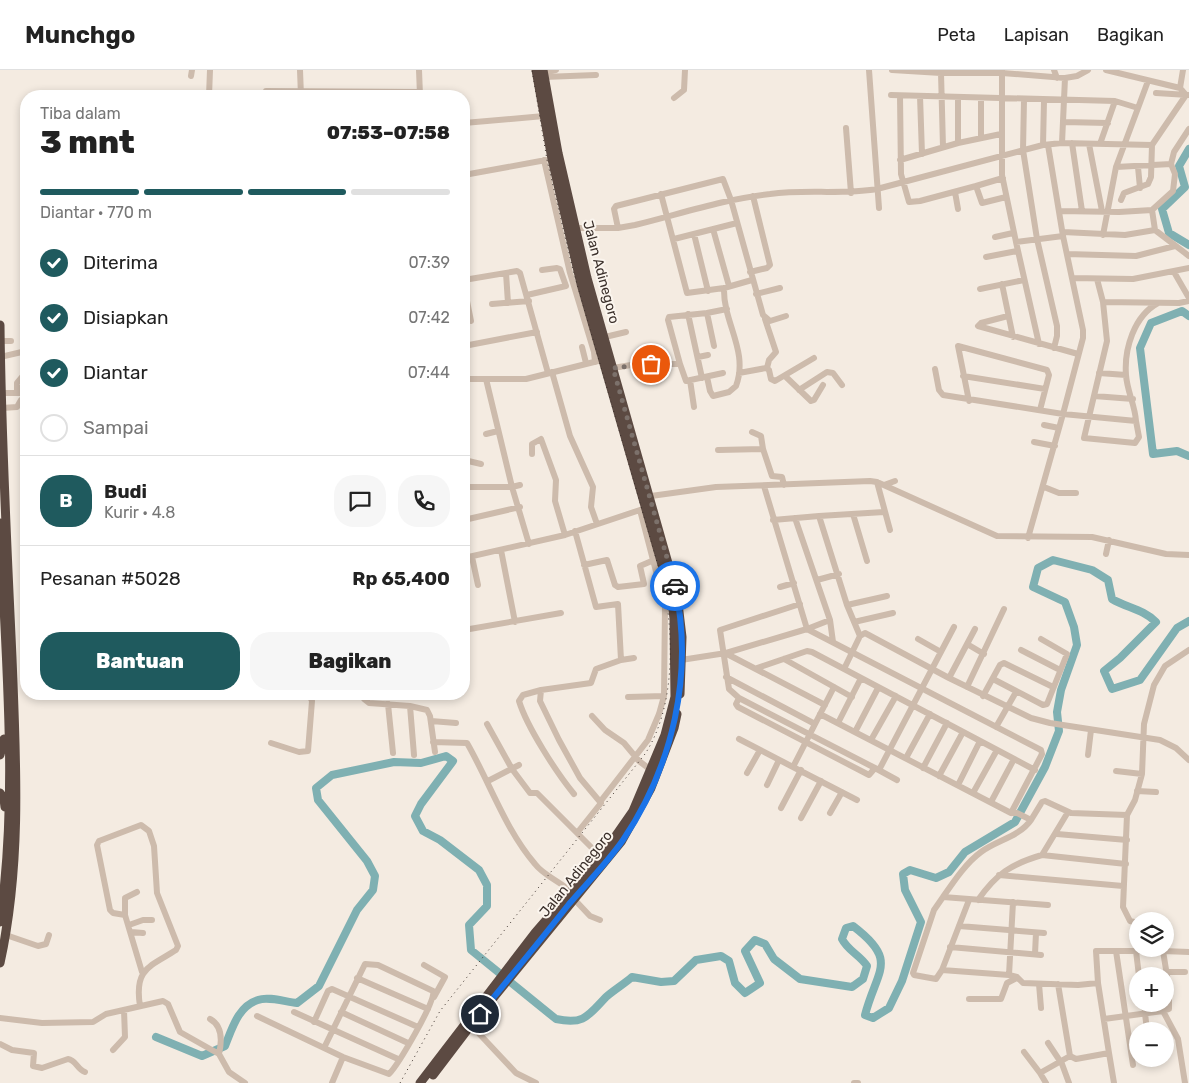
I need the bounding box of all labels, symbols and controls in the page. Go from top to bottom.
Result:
text: Munchgo [25,21,135,49]
text: Peta [937,24,976,46]
text: Lapisan [1004,24,1069,46]
text: Bagikan [1097,24,1164,46]
text: Tiba dalam [40,104,121,123]
text: 07:53–07:58 [327,121,450,144]
text: 3 mnt [40,123,135,161]
text: Diantar · 770 m [40,203,152,222]
street label: Jalan Adinegoro [579,219,623,325]
icon: check [40,249,68,277]
text: Diterima [83,251,158,274]
text: 07:39 [408,253,450,272]
icon: check [40,304,68,332]
text: Disiapkan [83,306,168,329]
text: 07:42 [408,308,450,327]
pin [630,343,672,385]
icon: bag [637,350,665,378]
icon: check [40,359,68,387]
text: Diantar [83,361,148,384]
text: 07:44 [408,363,450,382]
text: Sampai [83,416,149,439]
button: chat [334,475,386,527]
button: phone [398,475,450,527]
text: Budi [104,480,147,503]
text: B [59,489,73,512]
text: Kurir · 4.8 [104,503,175,522]
courier [650,561,700,611]
text: Pesanan #5028 [40,567,181,590]
text: Rp 65,400 [352,567,450,590]
icon: car [661,572,689,600]
button: Bantuan [40,632,240,690]
button: Bagikan [250,632,450,690]
street label: Jalan Adinegoro [536,827,616,921]
map controls [1129,912,1174,1067]
button: layers [1129,912,1174,957]
button: + [1129,967,1174,1012]
pin [459,993,501,1035]
icon: home [466,1000,494,1028]
button: − [1129,1022,1174,1067]

